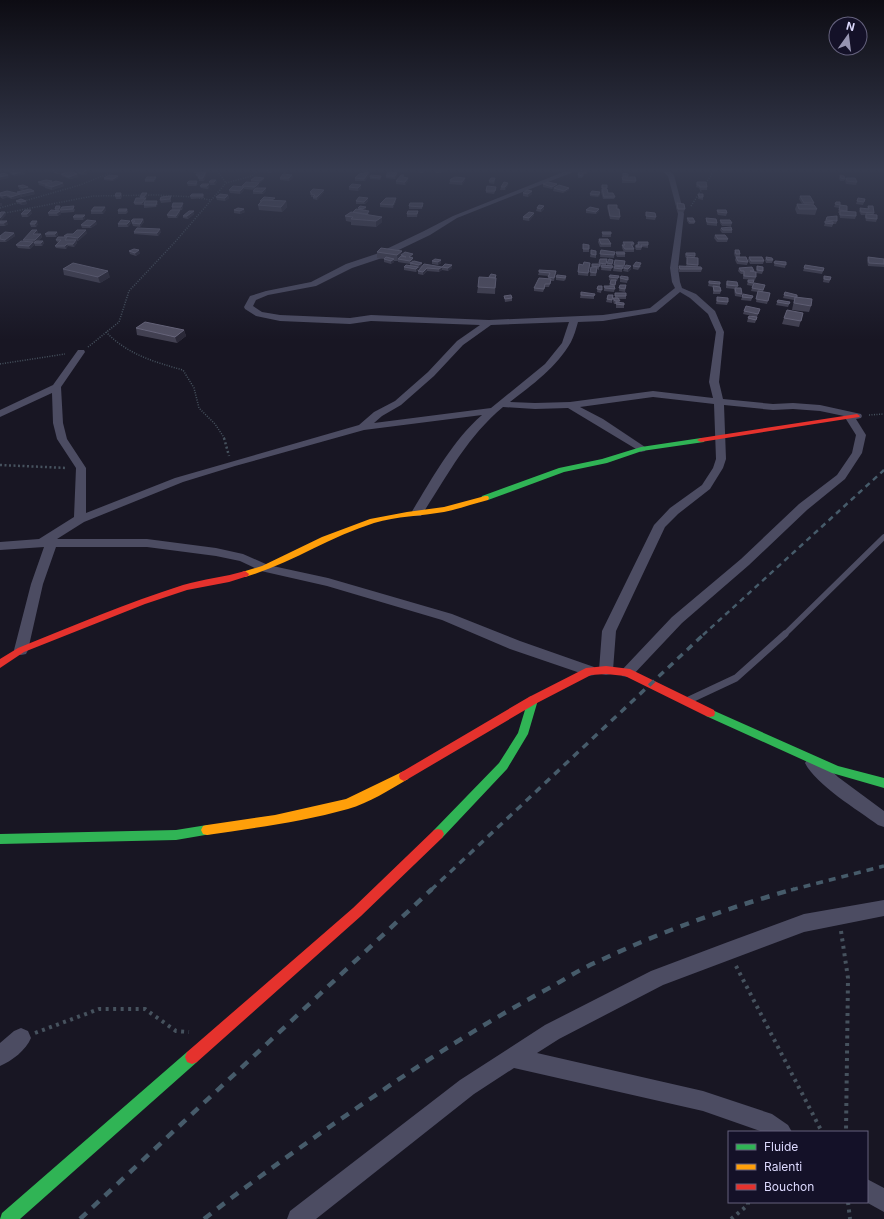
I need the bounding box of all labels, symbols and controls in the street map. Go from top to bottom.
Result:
north arrow [828,16,868,56]
text: N [845,18,856,34]
legend [728,1131,868,1203]
text: Fluide [764,1139,798,1154]
text: Ralenti [764,1159,802,1174]
text: Bouchon [764,1179,814,1194]

